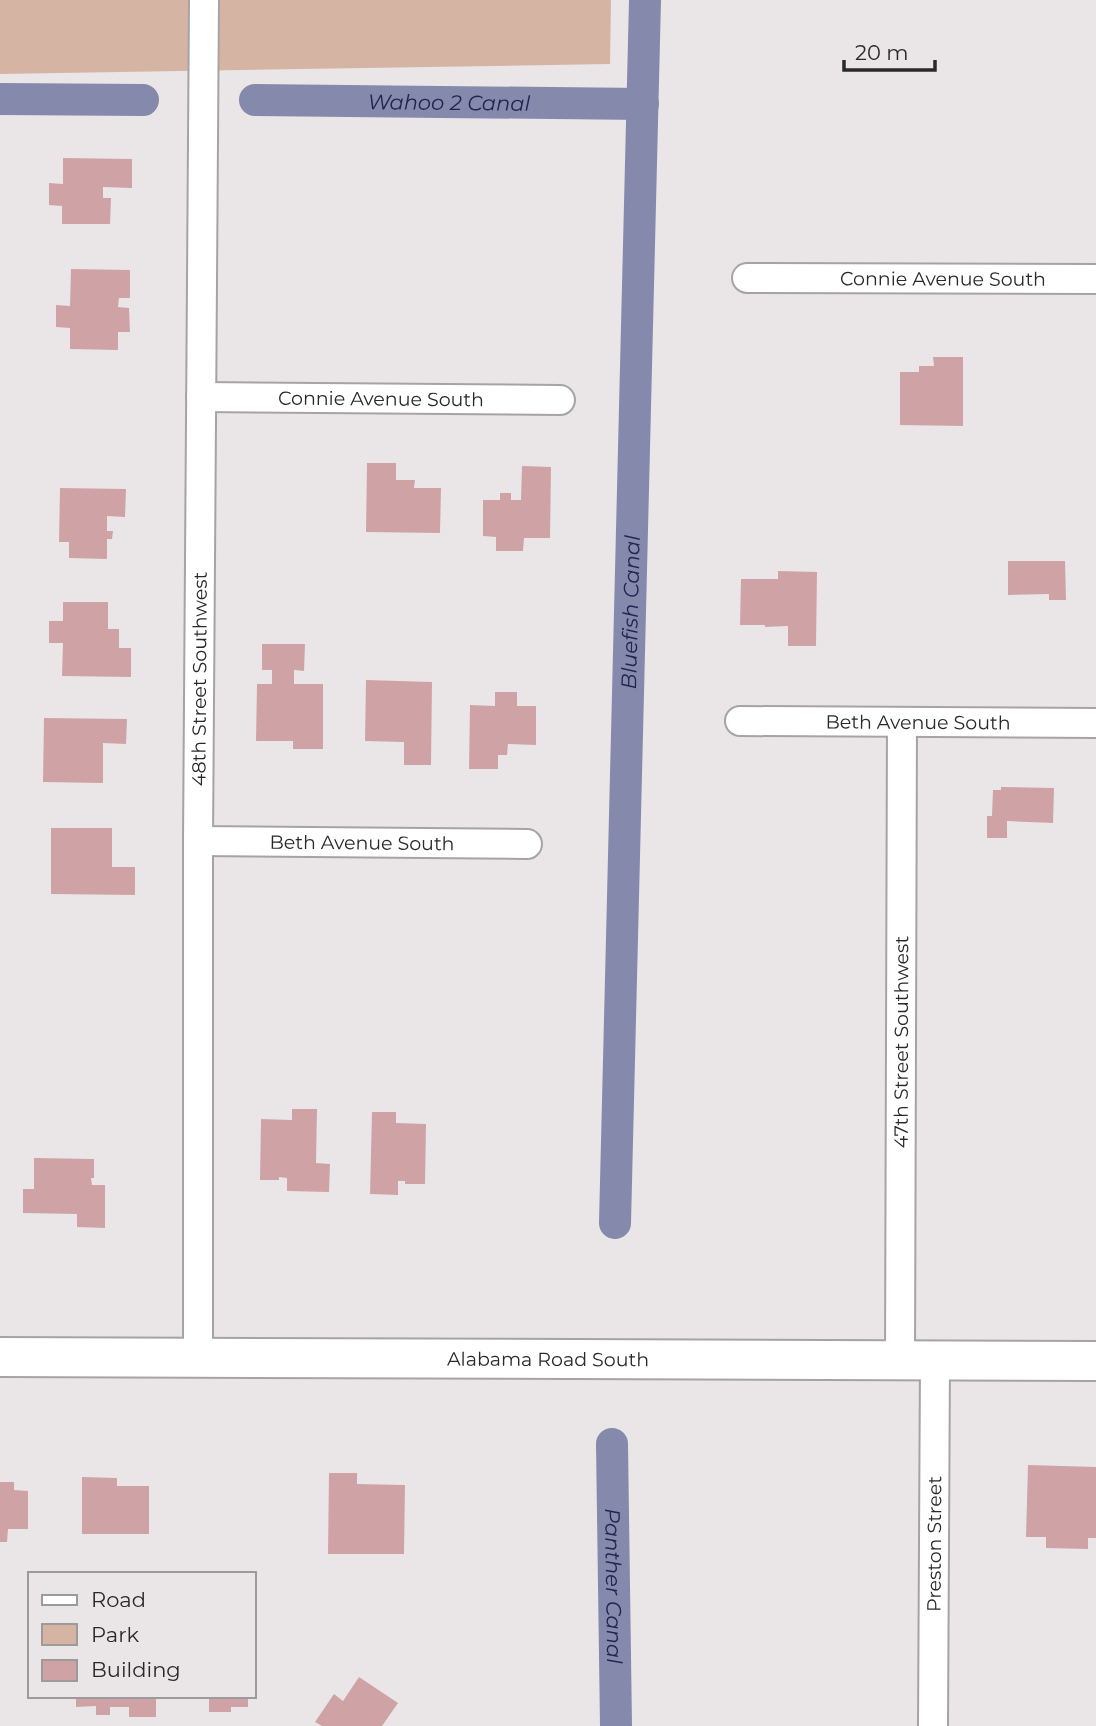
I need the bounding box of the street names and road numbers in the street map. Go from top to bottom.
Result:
street label: Connie Avenue South [840,267,1046,290]
street label: Connie Avenue South [278,386,484,411]
street label: 48th Street Southwest [187,571,211,786]
street label: Beth Avenue South [825,710,1011,734]
street label: Beth Avenue South [269,830,455,855]
street label: 47th Street Southwest [889,936,913,1148]
street label: Alabama Road South [447,1347,649,1371]
street label: Preston Street [922,1476,946,1612]

